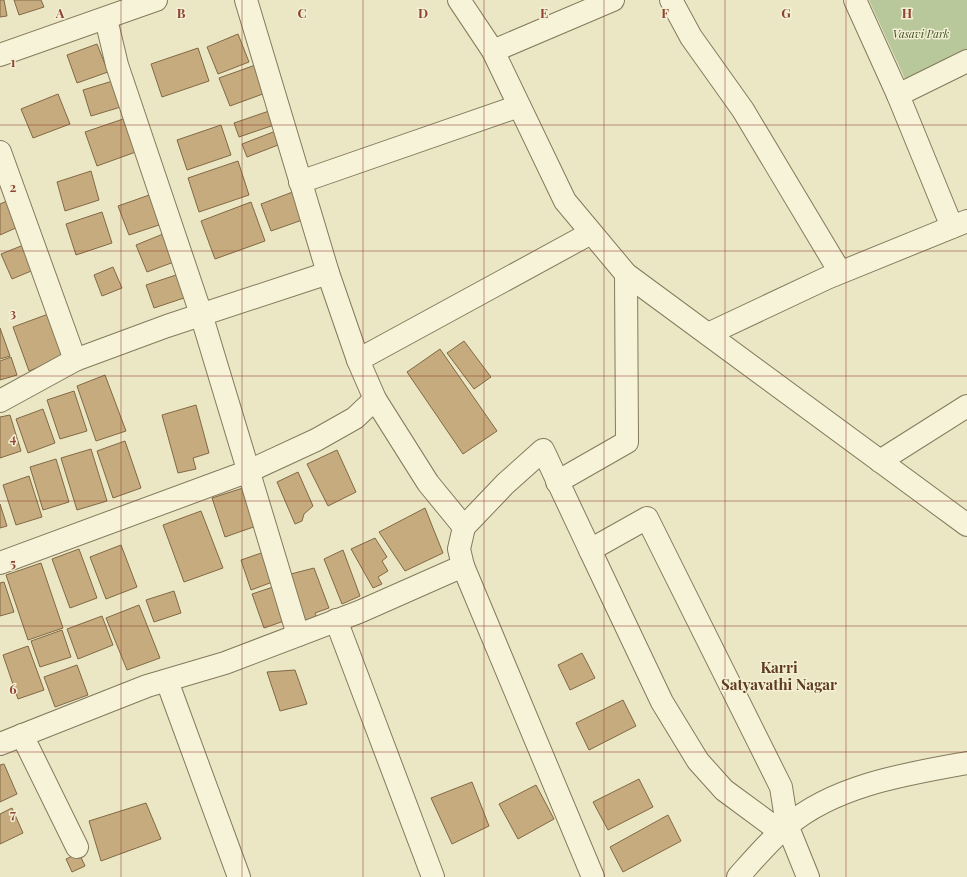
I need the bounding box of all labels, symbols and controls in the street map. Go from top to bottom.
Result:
text: A [55,4,65,21]
text: B [177,4,186,21]
text: C [297,4,307,21]
text: D [418,4,428,21]
text: E [540,4,548,21]
text: F [661,4,669,21]
text: G [781,4,791,21]
text: H [902,4,912,21]
park label: Vasavi Park [893,26,950,41]
text: 1 [11,53,16,70]
text: 2 [10,178,17,195]
text: 3 [10,304,16,321]
text: 4 [10,429,17,446]
text: 5 [10,554,16,571]
district label: Karri Satyavathi Nagar [721,657,837,694]
text: 6 [9,680,17,697]
text: 7 [10,805,16,822]

